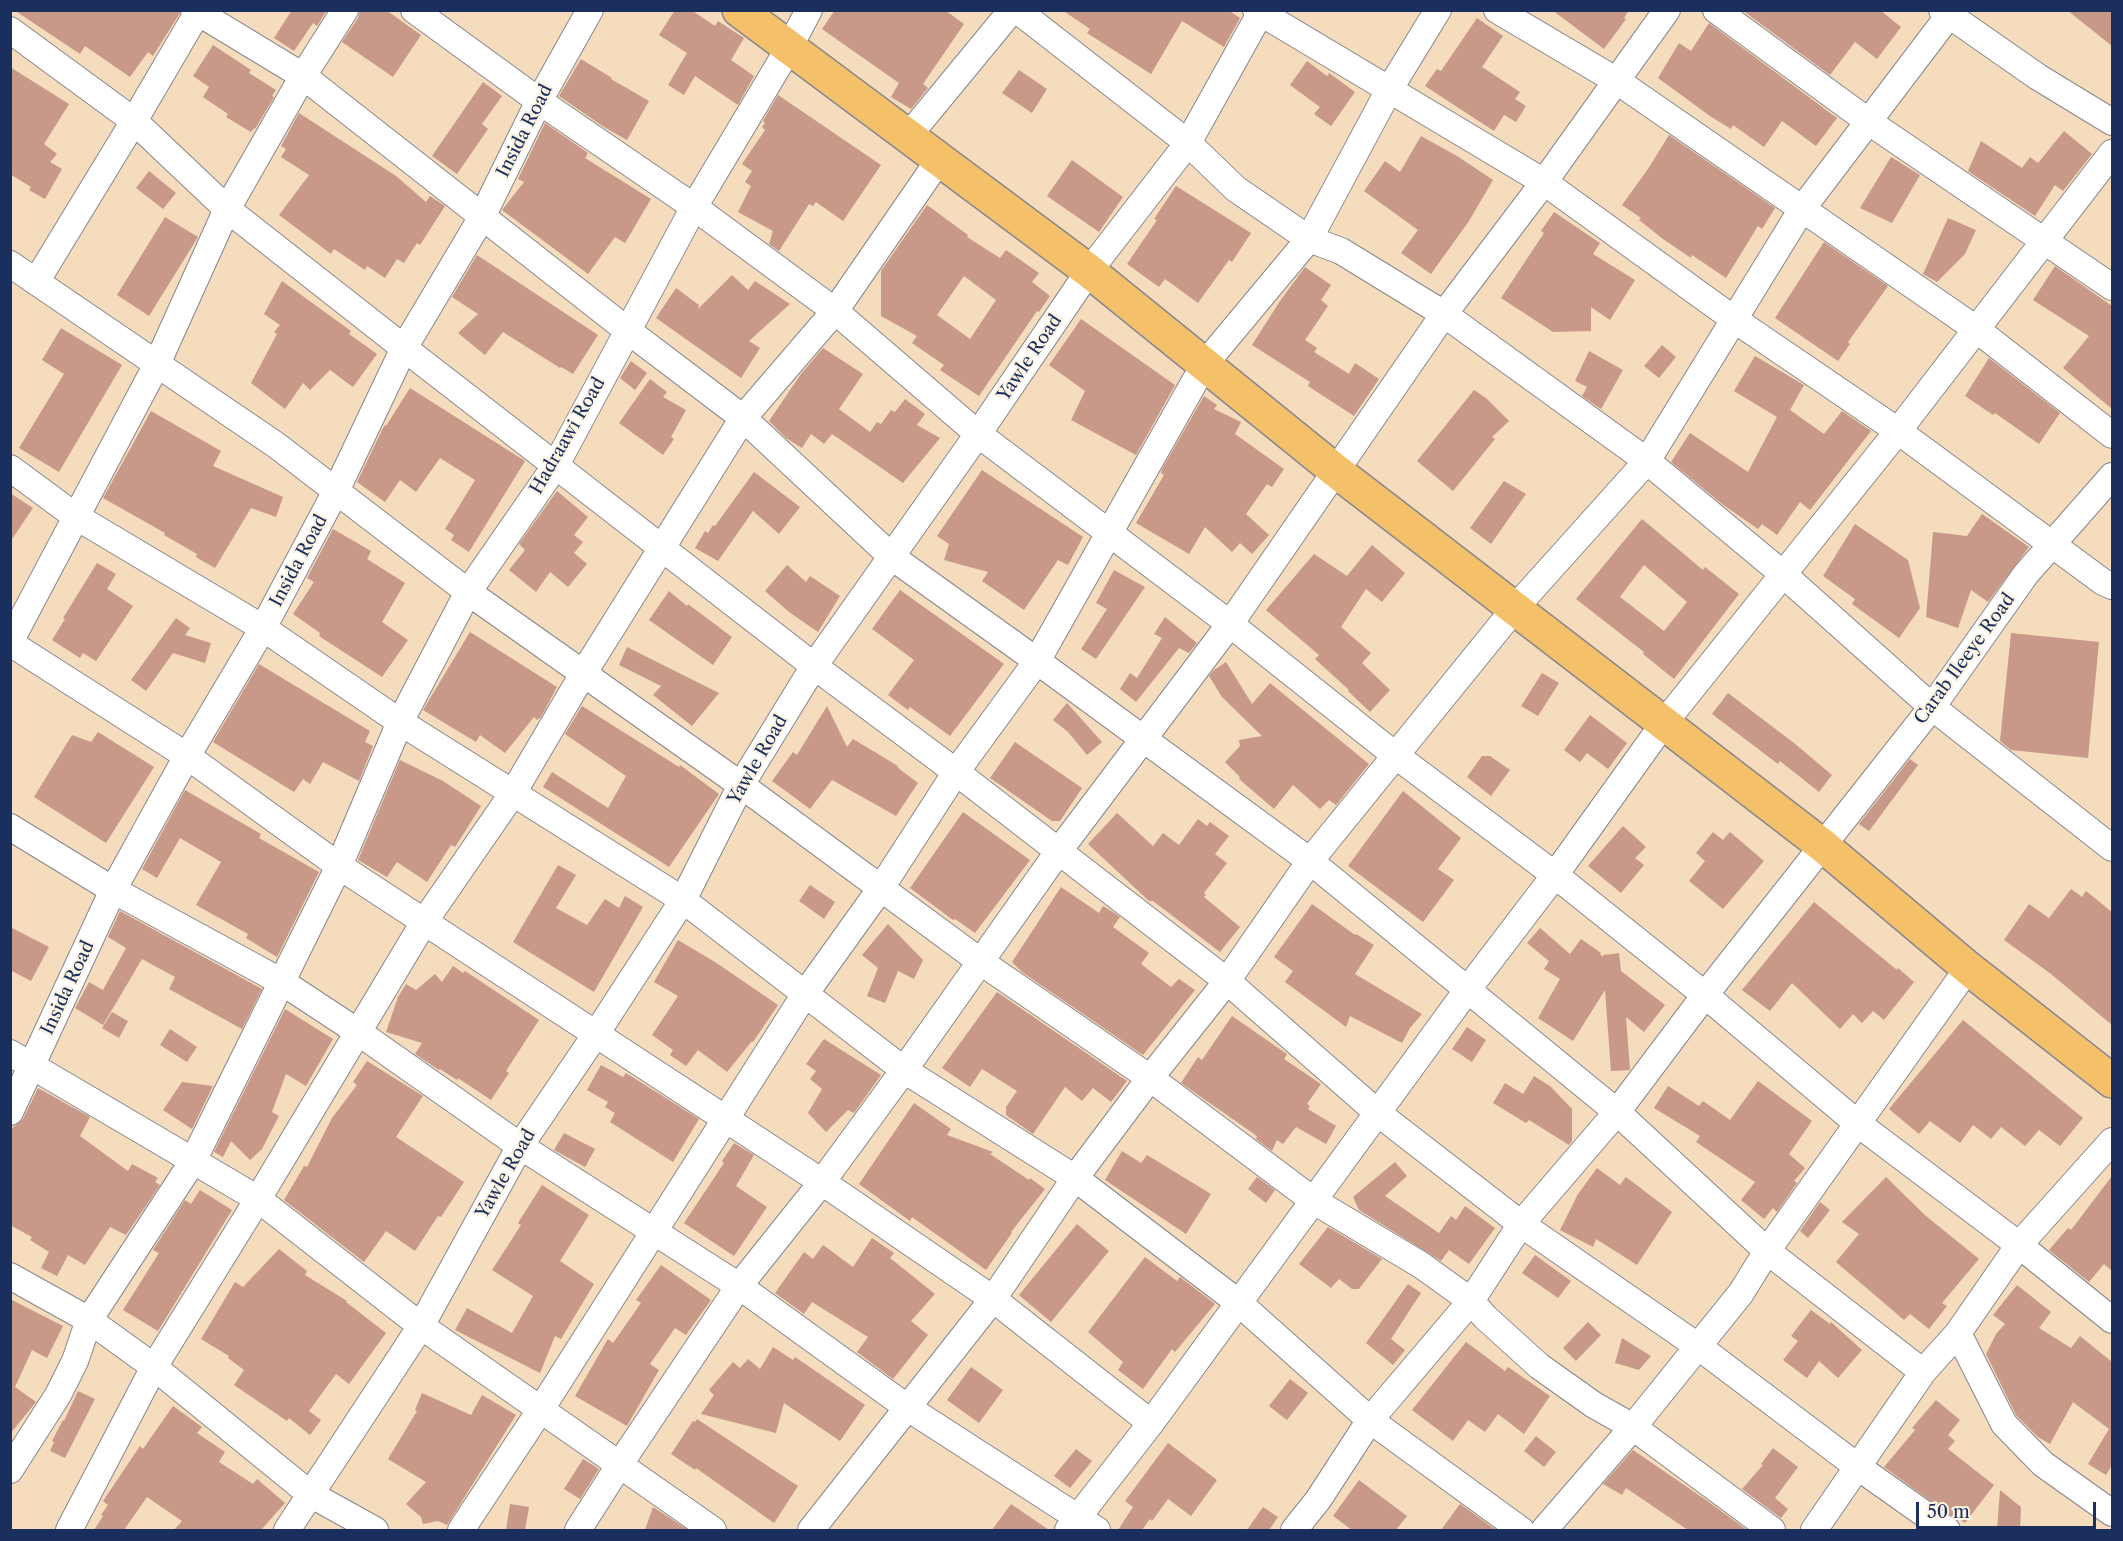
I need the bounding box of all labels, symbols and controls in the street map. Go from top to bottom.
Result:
street label: Insida Road [492,81,558,181]
street label: Yawle Road [993,311,1067,405]
street label: Hadraawi Road [526,374,610,498]
street label: Insida Road [266,511,332,611]
street label: Carab Ileeye Road [1910,589,2020,729]
street label: Yawle Road [724,711,792,809]
street label: Insida Road [37,938,99,1038]
street label: Yawle Road [472,1125,540,1223]
scale bar [1919,1490,2099,1528]
text: 50 m [1927,1501,1970,1523]

